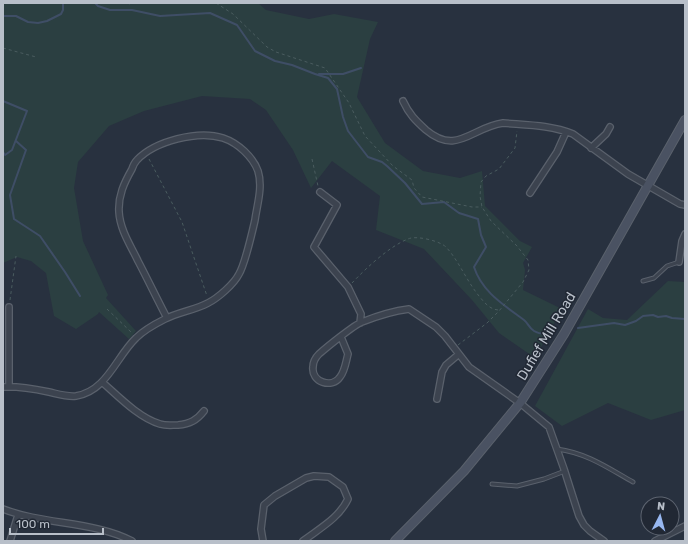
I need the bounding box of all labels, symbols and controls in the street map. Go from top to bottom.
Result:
street label: Dufief Mill Road [513,289,579,383]
north arrow [640,496,680,536]
text: N [656,500,666,513]
scale bar [10,510,103,536]
text: 100 m [16,517,50,531]

